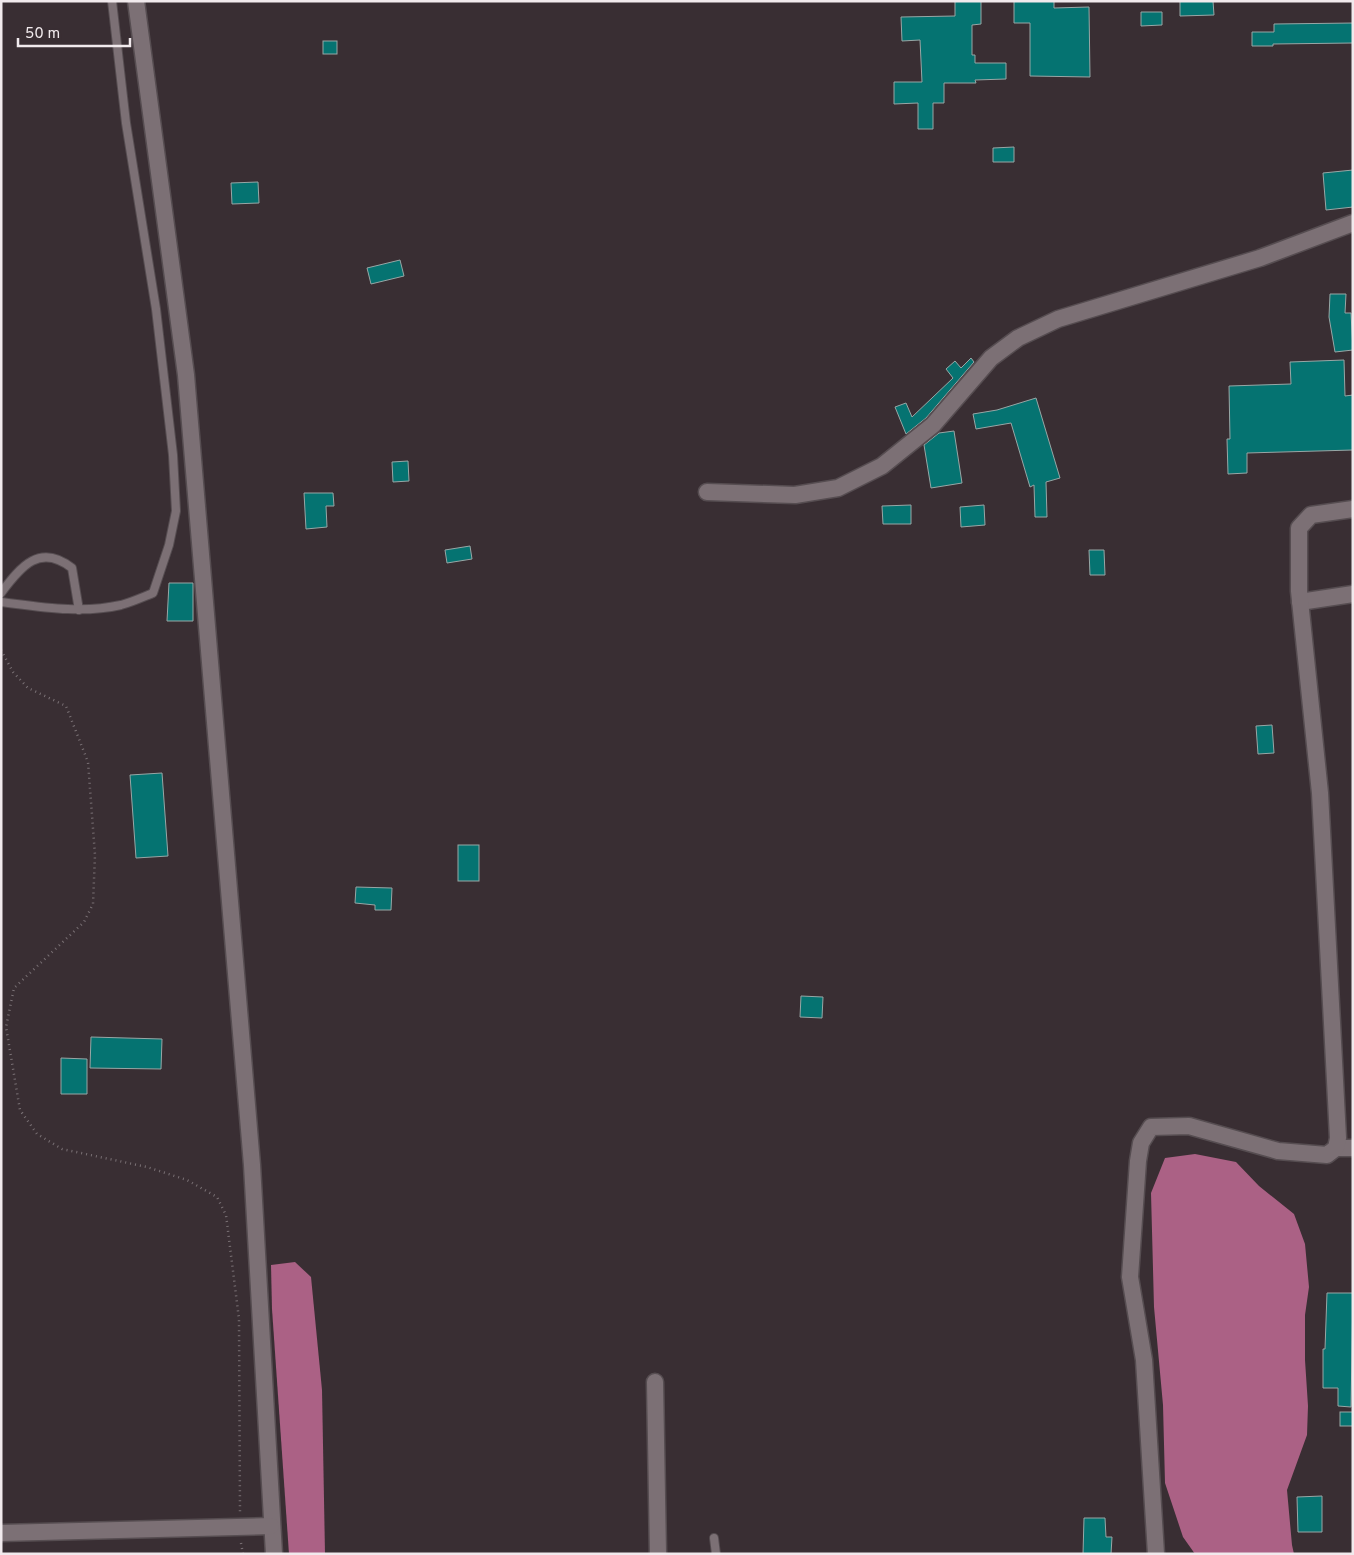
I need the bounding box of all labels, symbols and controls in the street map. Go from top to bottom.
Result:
scale bar [18,15,130,47]
text: 50 m [25,25,60,44]

